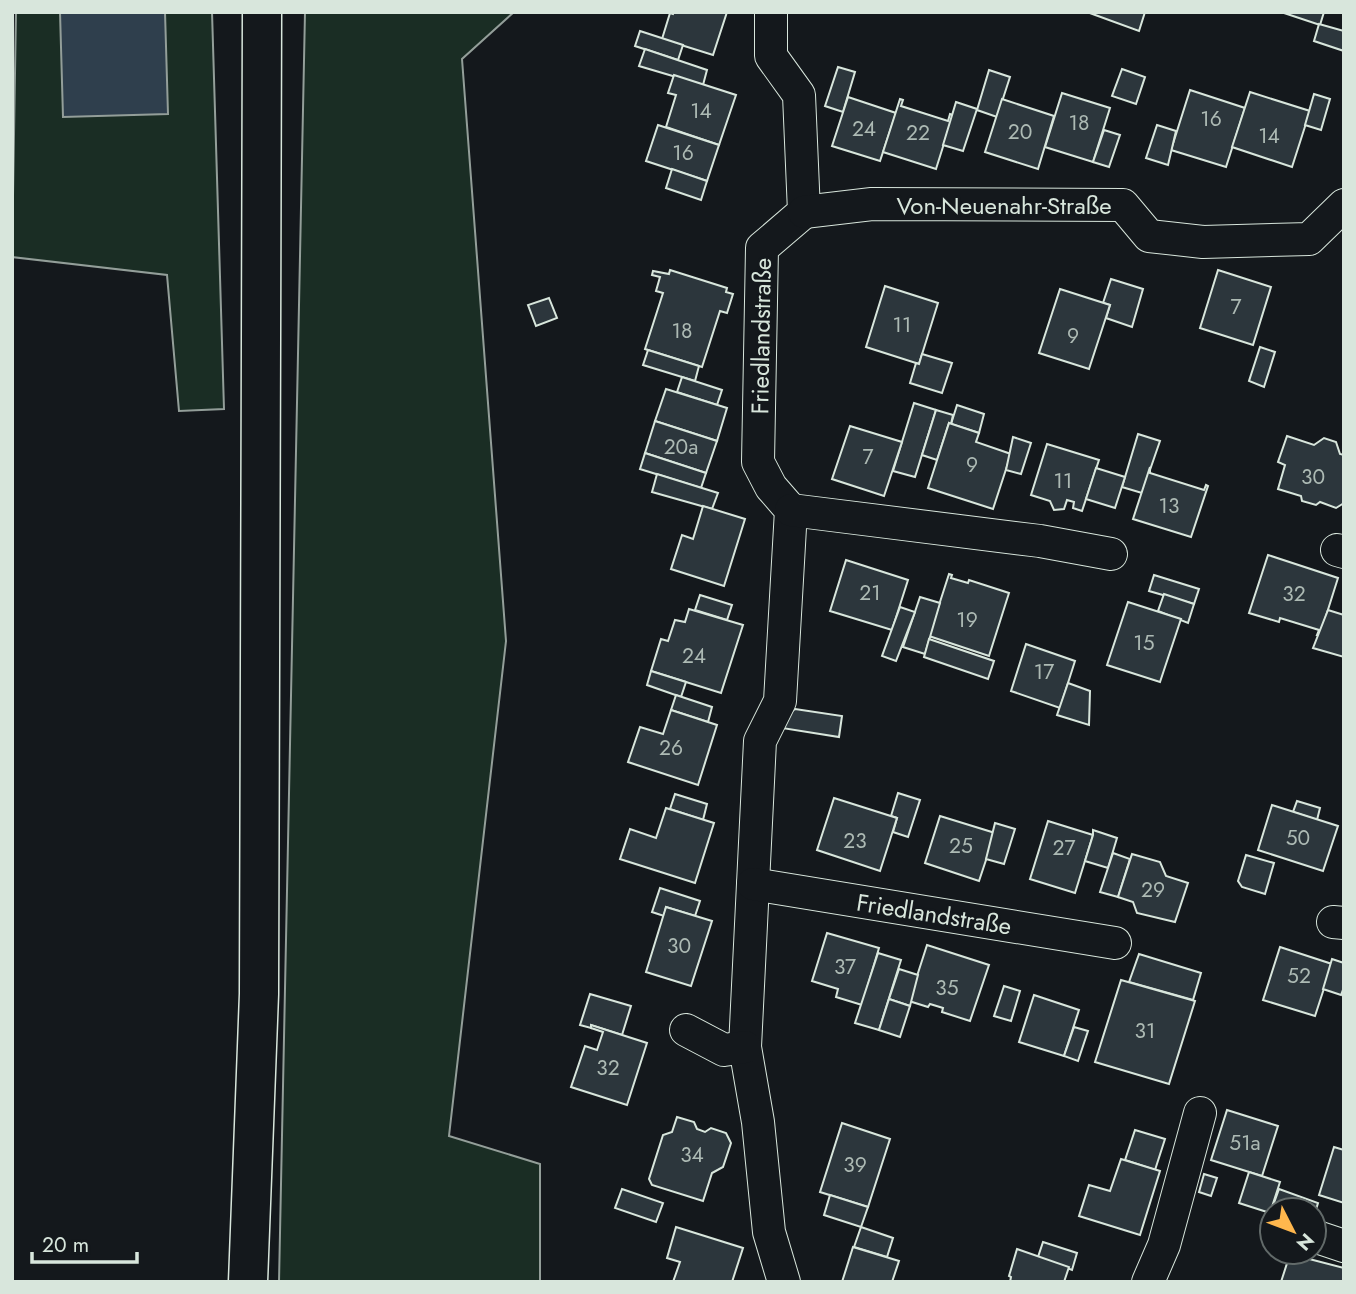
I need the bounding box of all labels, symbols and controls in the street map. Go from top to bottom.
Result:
house number: 14 [690,96,712,126]
house number: 16 [1200,104,1222,134]
house number: 18 [1069,108,1089,138]
house number: 24 [852,114,876,144]
house number: 20 [1008,117,1032,147]
house number: 22 [906,118,930,148]
house number: 14 [1258,121,1280,151]
house number: 16 [672,138,694,168]
street label: Von-Neuenahr-Straße [896,188,1112,223]
street label: Friedlandstraße [742,257,780,415]
house number: 7 [1230,292,1242,322]
house number: 11 [893,310,911,340]
house number: 18 [672,316,692,346]
house number: 9 [1067,321,1079,351]
house number: 20a [664,432,698,462]
house number: 7 [862,442,874,472]
house number: 9 [966,450,978,480]
house number: 30 [1301,462,1325,492]
house number: 11 [1054,466,1072,496]
house number: 13 [1159,491,1179,521]
house number: 21 [859,578,881,608]
house number: 32 [1282,579,1306,609]
house number: 19 [956,605,978,635]
house number: 15 [1133,628,1155,658]
house number: 24 [682,641,706,671]
house number: 17 [1034,657,1054,687]
house number: 26 [659,733,683,763]
house number: 50 [1286,823,1310,853]
house number: 23 [843,826,867,856]
house number: 25 [949,831,973,861]
house number: 27 [1053,833,1075,863]
house number: 29 [1141,875,1165,905]
street label: Friedlandstraße [854,884,1014,944]
house number: 30 [667,931,691,961]
house number: 37 [834,952,856,982]
house number: 52 [1287,961,1311,991]
house number: 35 [935,973,959,1003]
house number: 31 [1135,1016,1155,1046]
house number: 32 [596,1053,620,1083]
house number: 51a [1229,1128,1261,1158]
house number: 34 [680,1140,704,1170]
house number: 39 [843,1150,867,1180]
north arrow [1258,1196,1328,1266]
scale bar [32,1220,136,1264]
text: N [1290,1227,1320,1257]
text: 20 m [42,1230,89,1260]

